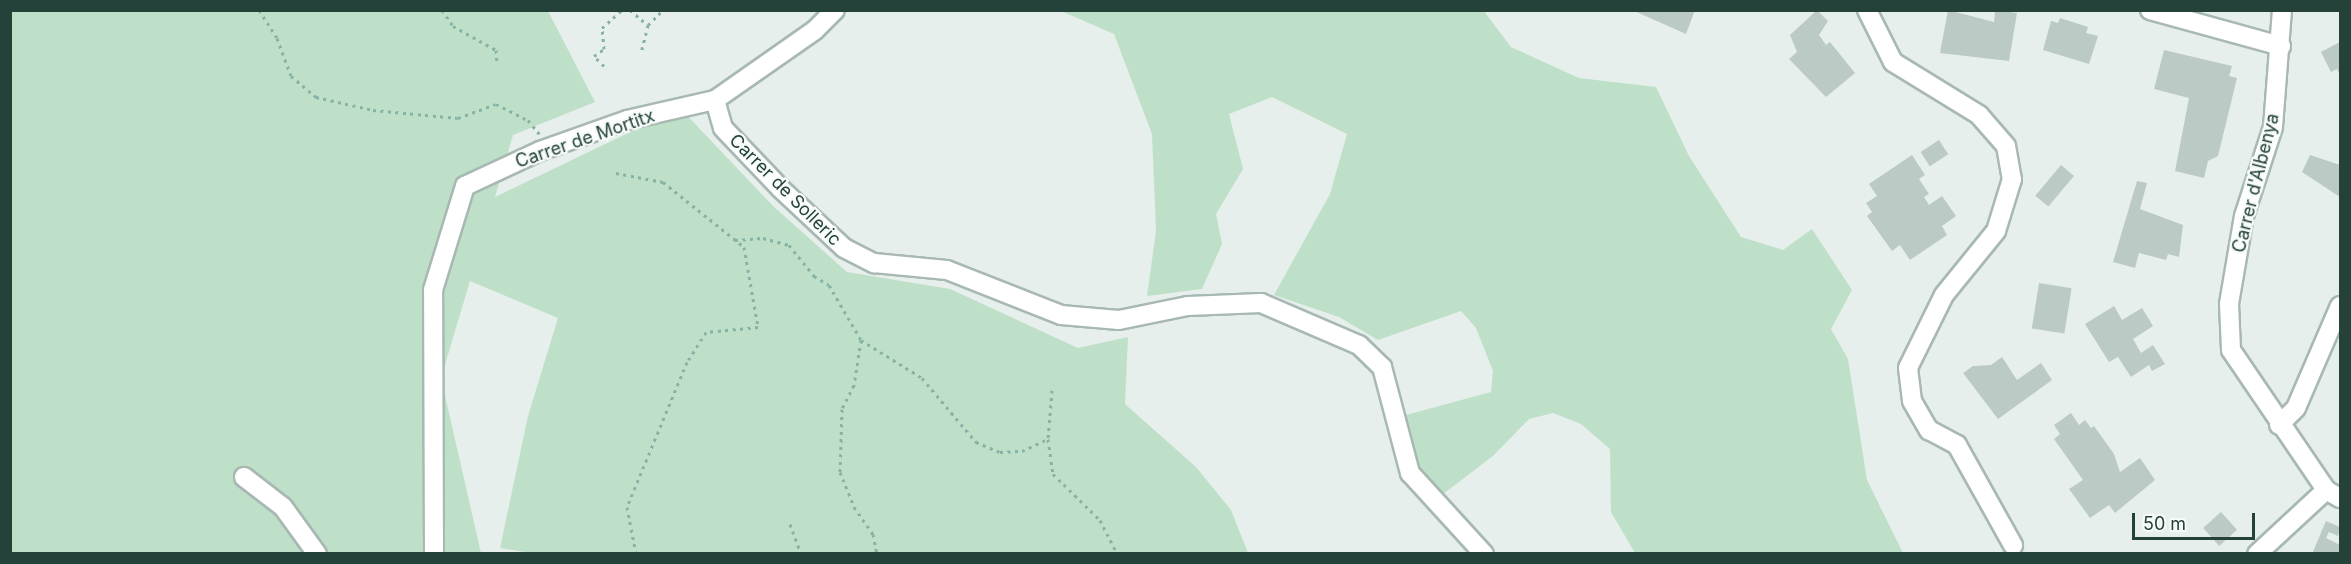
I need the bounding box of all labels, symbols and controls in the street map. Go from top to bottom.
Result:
street label: Carrer de Mortitx [513,105,657,173]
street label: Carrer d'Albenya [2228,111,2284,255]
street label: Carrer de Solleric [725,130,845,250]
scale bar [2135,501,2258,539]
text: 50 m [2143,513,2186,534]

